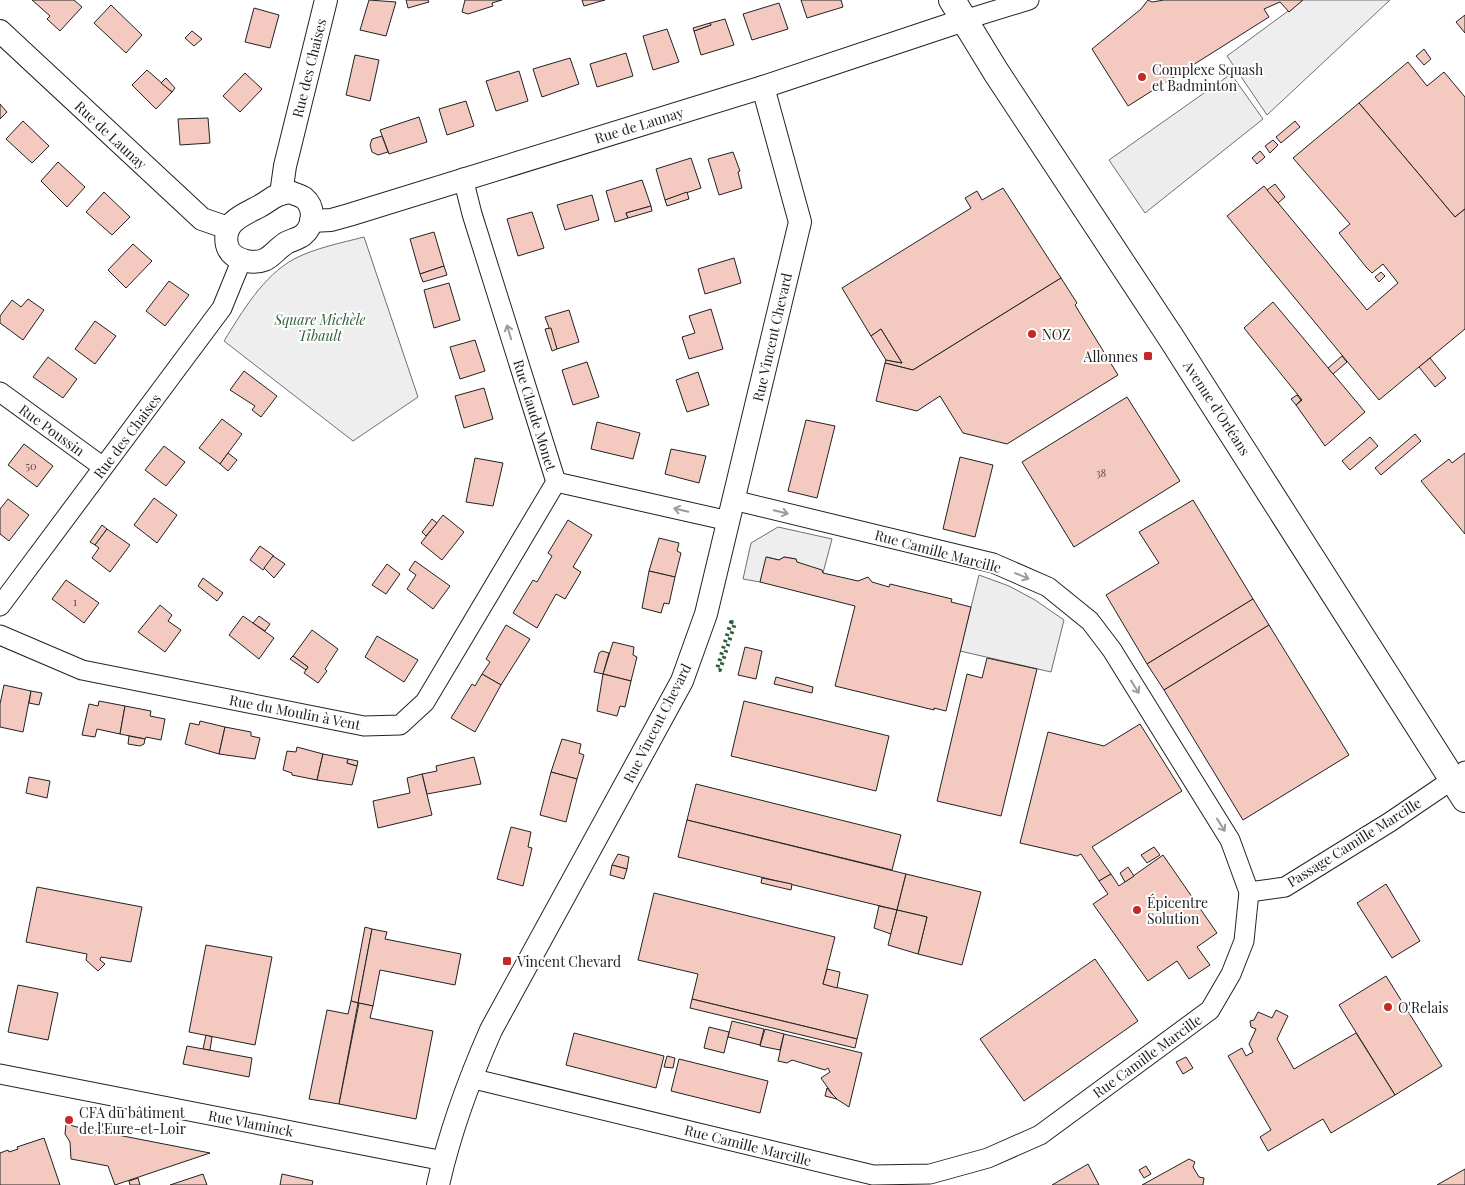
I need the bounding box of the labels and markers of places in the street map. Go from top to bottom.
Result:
place label: Complexe Squash et Badminton [1152,60,1264,95]
marker: Complexe Squash et Badminton [1136,71,1148,83]
place label: NOZ [1042,325,1070,344]
marker: NOZ [1026,328,1038,340]
place label: Allonnes [1083,347,1138,366]
marker: Allonnes [1142,350,1154,362]
place label: Épicentre Solution [1147,893,1208,928]
marker: Épicentre Solution [1131,904,1143,916]
place label: Vincent Chevard [516,952,621,971]
marker: Vincent Chevard [501,955,513,967]
place label: O'Relais [1398,998,1449,1017]
marker: O'Relais [1382,1001,1394,1013]
place label: CFA du bâtiment de l'Eure-et-Loir [79,1103,187,1138]
marker: CFA du bâtiment de l'Eure-et-Loir [63,1114,75,1126]

